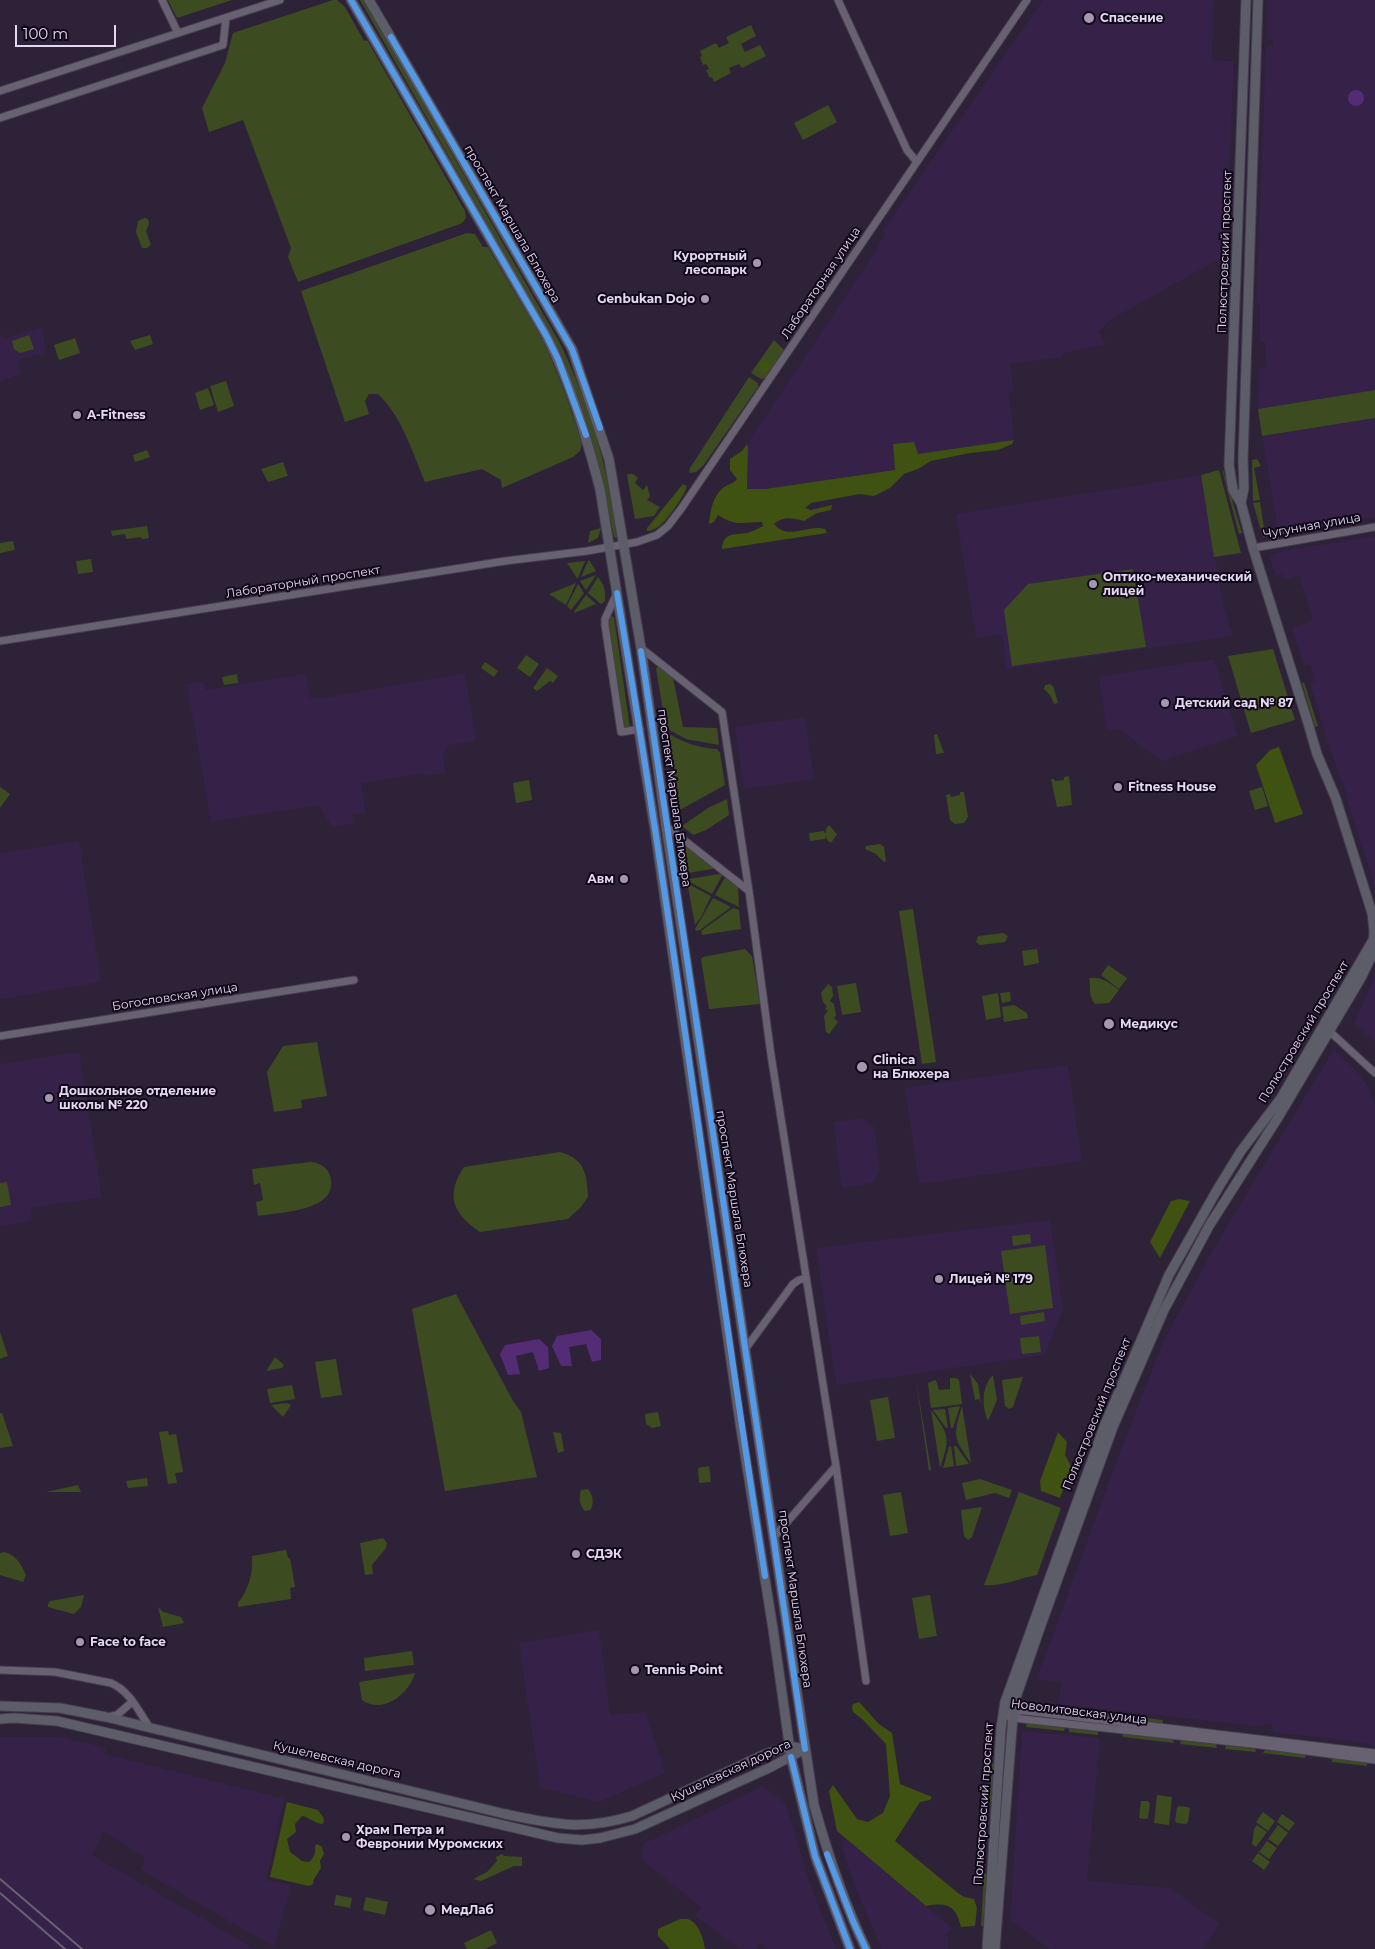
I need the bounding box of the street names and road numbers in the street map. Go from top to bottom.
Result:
street label: проспект Маршала Блюхера [461,143,563,305]
street label: Полюстровский проспект [1215,170,1235,334]
street label: Лабораторная улица [778,225,864,341]
street label: Чугунная улица [1262,510,1362,542]
street label: Лабораторный проспект [225,563,381,601]
street label: проспект Маршала Блюхера [654,708,694,888]
street label: Полюстровский проспект [1256,958,1352,1106]
street label: Богословская улица [111,980,239,1014]
street label: проспект Маршала Блюхера [713,1109,755,1289]
street label: Полюстровский проспект [1060,1336,1134,1492]
street label: проспект Маршала Блюхера [775,1509,815,1689]
street label: Новолитовская улица [1010,1697,1148,1727]
street label: Полюстровский проспект [971,1722,997,1886]
street label: Кушелевская дорога [669,1737,793,1805]
street label: Кушелевская дорога [272,1738,402,1782]

